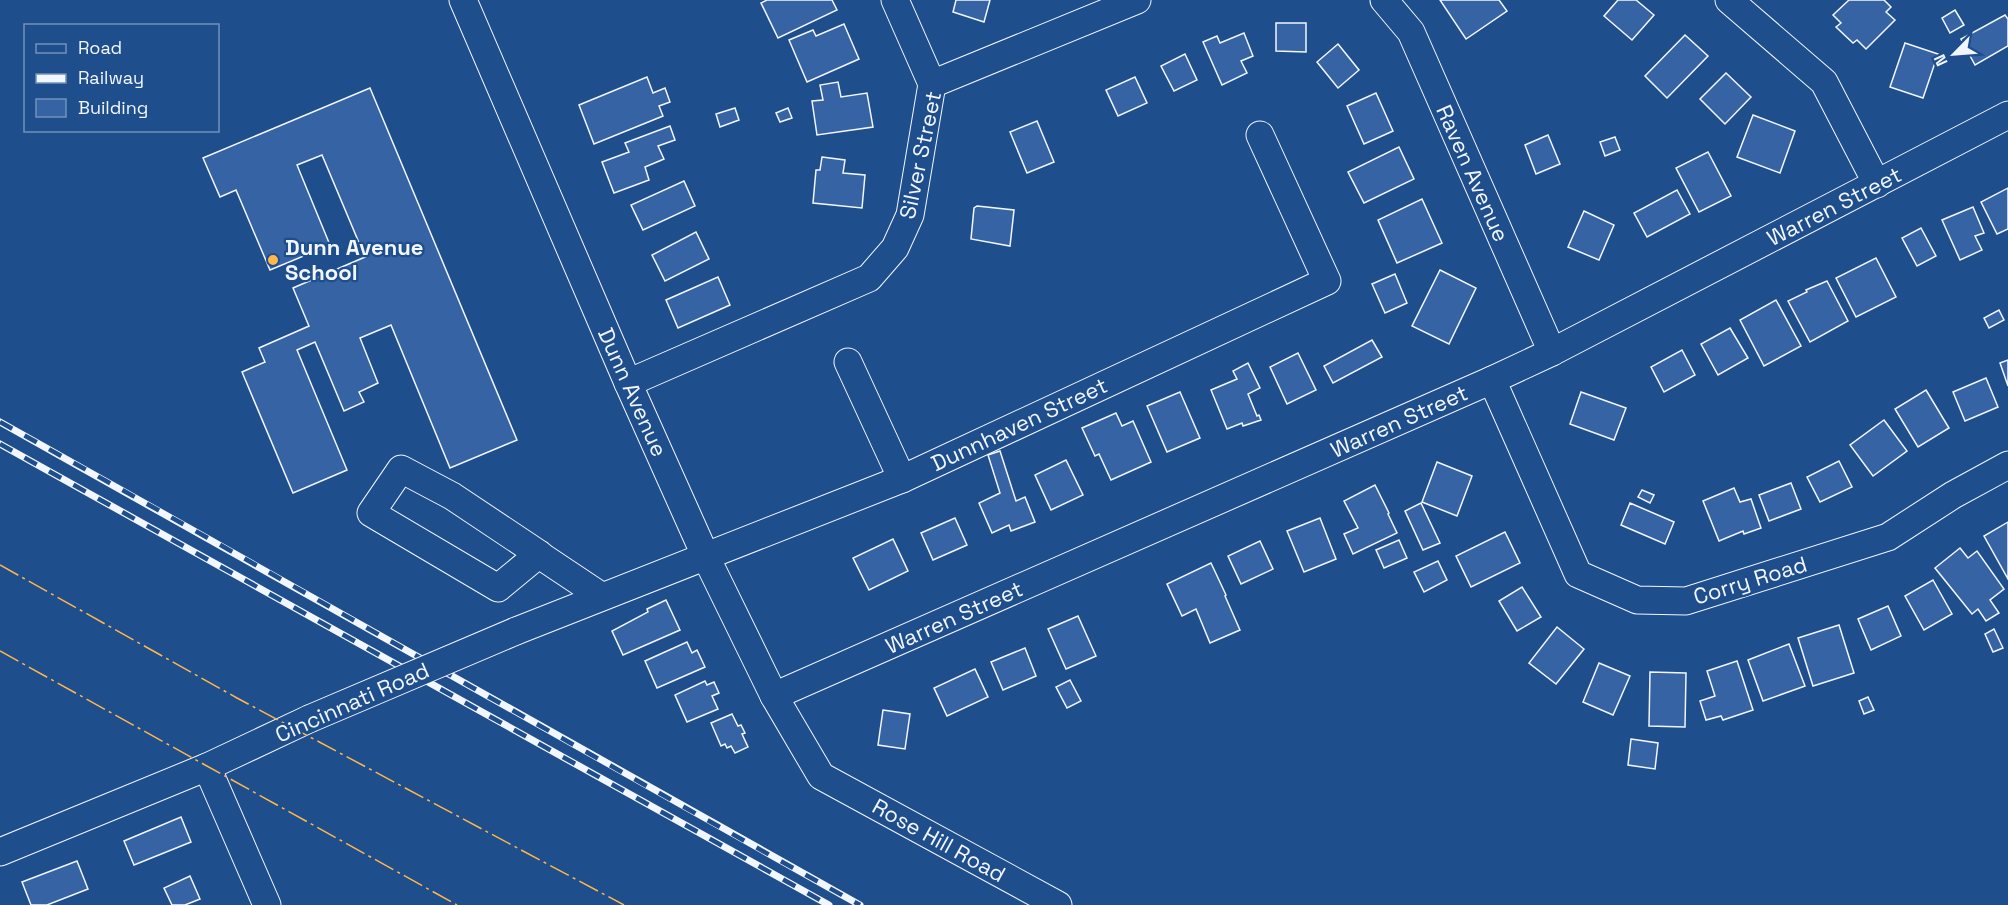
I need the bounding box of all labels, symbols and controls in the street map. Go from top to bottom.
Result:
legend [24,24,219,132]
north arrow [1924,24,1984,84]
text: Road [78,36,122,59]
text: N [1929,51,1953,69]
text: Railway [78,66,144,89]
street label: Silver Street [893,89,947,221]
text: Building [78,96,148,119]
street label: Raven Avenue [1430,100,1516,246]
street label: Warren Street [1762,160,1906,252]
place label: Dunn Avenue School [285,233,423,286]
marker: Dunn Avenue School [266,253,280,267]
street label: Dunn Avenue [592,323,674,461]
street label: Dunnhaven Street [926,371,1112,477]
street label: Warren Street [1326,378,1472,464]
street label: Corry Road [1690,549,1810,611]
street label: Warren Street [881,574,1027,660]
street label: Cincinnati Road [271,656,433,748]
street label: Rose Hill Road [867,792,1011,888]

